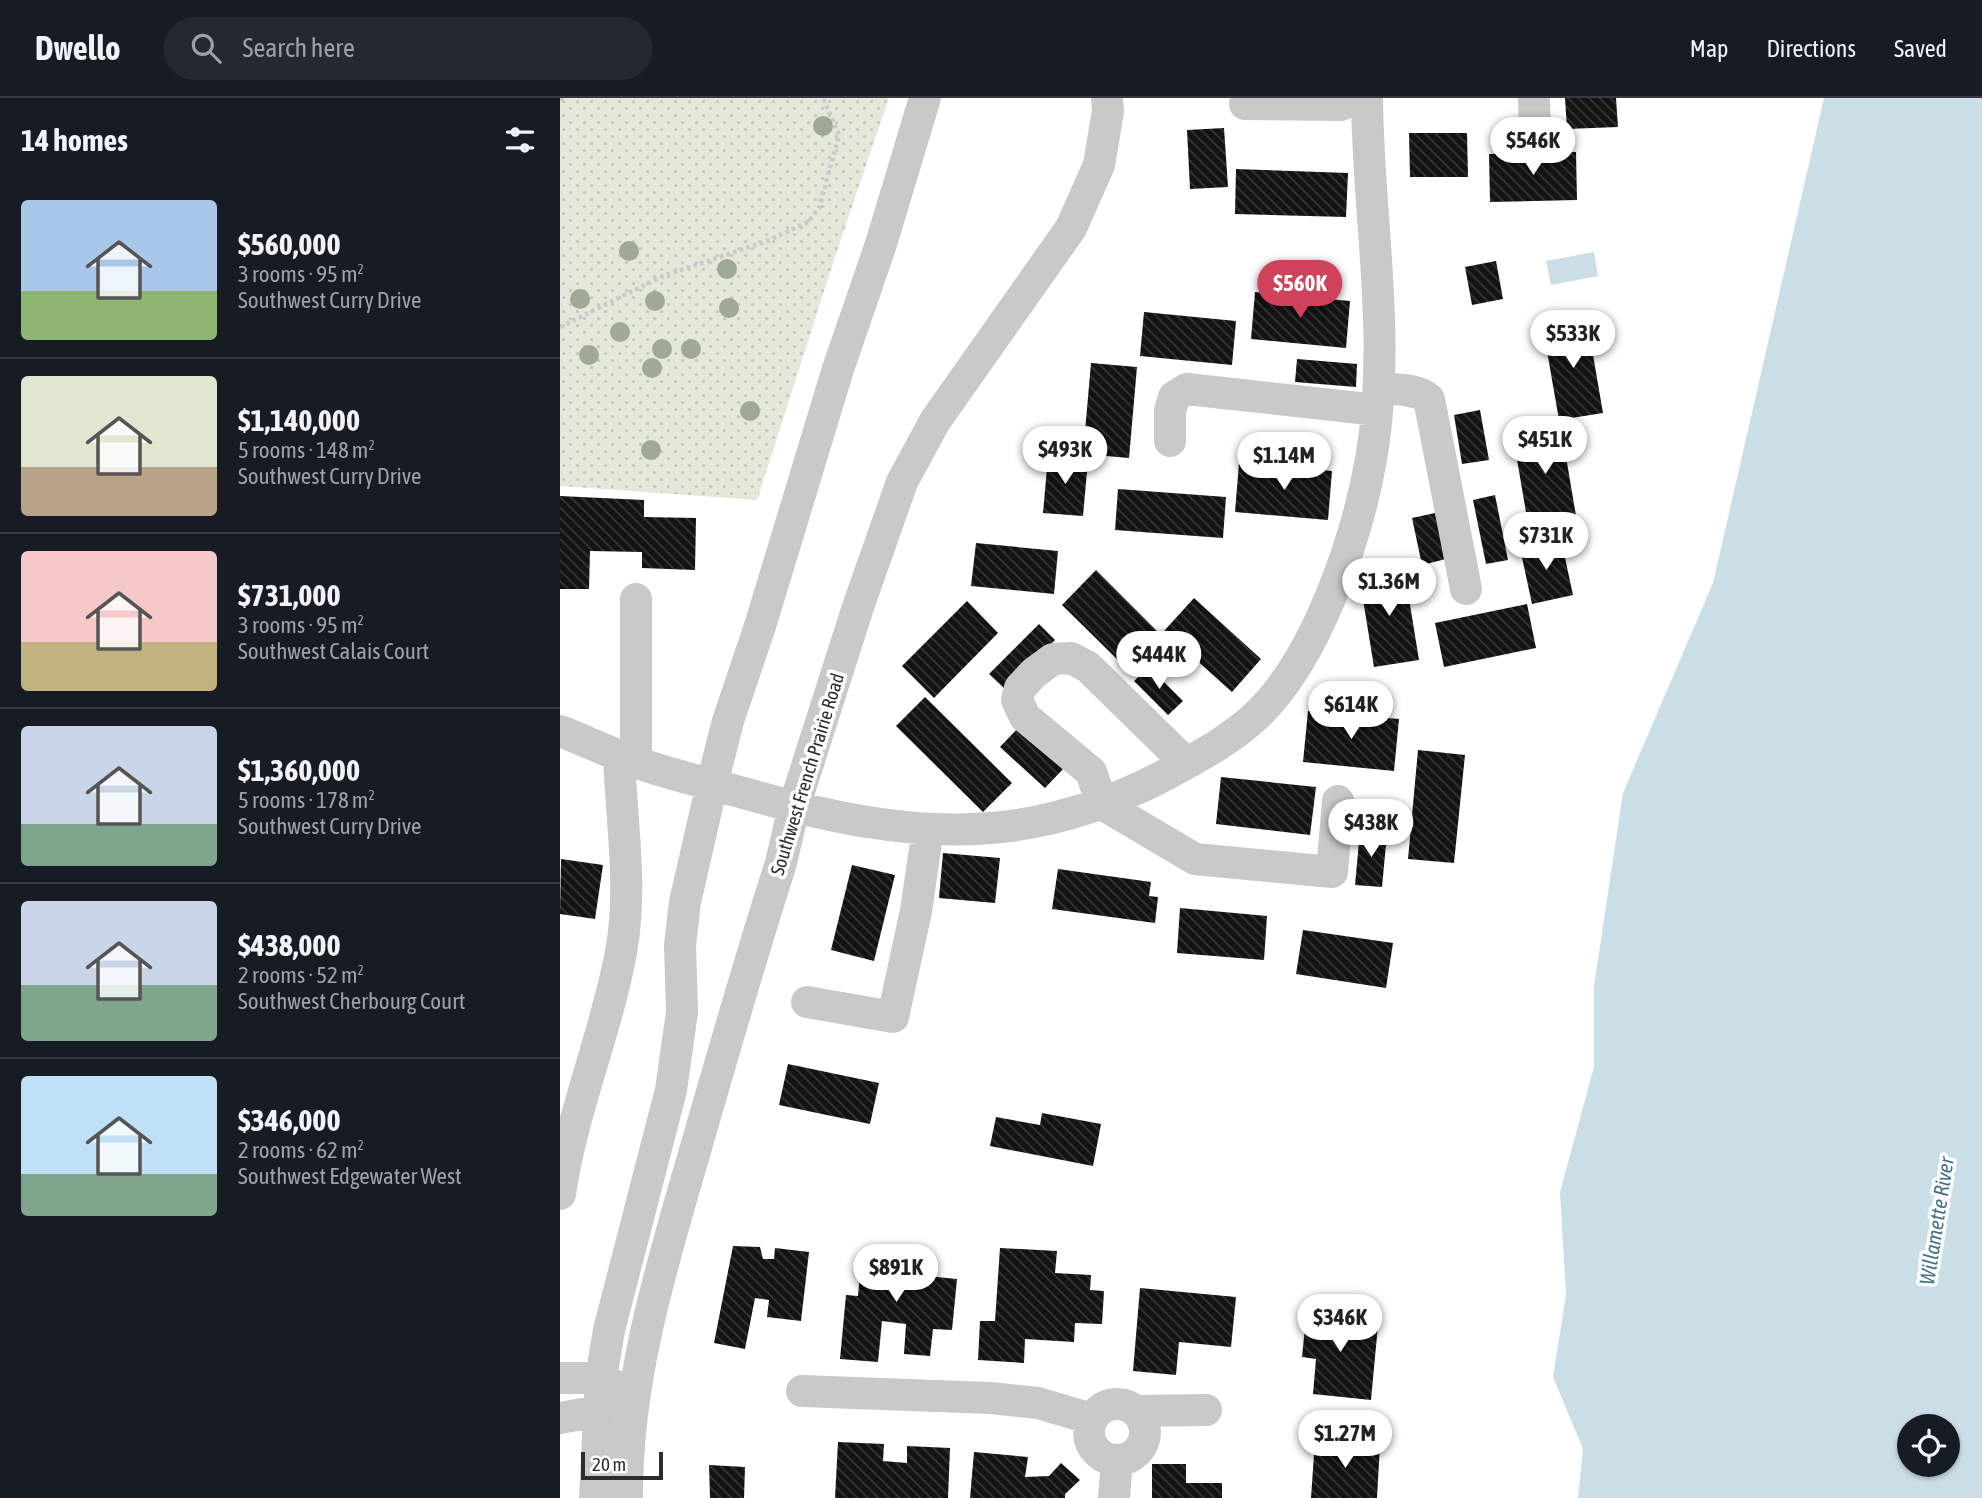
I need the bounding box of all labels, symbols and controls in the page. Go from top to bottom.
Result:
search box [163,17,653,80]
text: Dwello [35,29,121,67]
icon: search [187,29,225,67]
text: Search here [243,33,355,63]
text: Map [1690,35,1728,62]
text: Directions [1766,35,1856,62]
text: Saved [1894,35,1947,62]
pin: $546K [1484,118,1582,177]
icon: filters [501,121,539,159]
text: 14 homes [21,123,128,157]
text: $546K [1506,127,1560,153]
text: $560,000 [238,227,341,261]
icon: home [77,228,161,312]
pin: $560K [1251,260,1349,320]
text: 3 rooms · 95 m² [238,261,364,287]
text: $560K [1273,270,1327,296]
text: Southwest Curry Drive [238,287,422,313]
pin: $533K [1524,310,1622,370]
text: $533K [1546,320,1600,346]
text: $1,140,000 [238,403,360,437]
icon: home [77,404,161,488]
pin: $451K [1496,416,1594,476]
pin: $493K [1016,426,1114,486]
text: $451K [1518,426,1572,452]
pin: $1.14M [1227,432,1341,492]
text: $493K [1038,436,1092,462]
text: 5 rooms · 148 m² [238,437,375,463]
text: $1.14M [1253,442,1315,468]
text: Southwest Curry Drive [238,463,422,489]
pin: $731K [1497,512,1595,572]
text: $731K [1519,522,1573,548]
pin: $1.36M [1332,559,1446,618]
text: $1.36M [1358,568,1420,594]
text: $731,000 [238,578,341,612]
icon: home [77,579,161,663]
text: 3 rooms · 95 m² [238,612,364,638]
pin: $444K [1110,632,1208,691]
text: Southwest Calais Court [238,638,429,664]
text: $444K [1132,641,1186,667]
street label: Southwest French Prairie Road [766,670,848,878]
pin: $614K [1302,682,1400,741]
text: $614K [1324,691,1378,717]
text: $1,360,000 [238,753,360,787]
icon: home [77,754,161,838]
text: 5 rooms · 178 m² [238,787,375,813]
pin: $438K [1322,800,1420,859]
text: $438K [1344,809,1398,835]
text: Southwest Curry Drive [238,813,422,839]
text: $438,000 [238,928,341,962]
icon: home [77,929,161,1013]
text: 2 rooms · 52 m² [238,962,364,988]
text: Southwest Cherbourg Court [238,988,465,1014]
text: $346,000 [238,1103,341,1137]
icon: home [77,1104,161,1188]
text: 2 rooms · 62 m² [238,1137,364,1163]
water label: Willamette River [1914,1154,1958,1286]
text: Southwest Edgewater West [238,1163,462,1189]
pin: $891K [847,1244,945,1304]
text: $891K [869,1254,923,1280]
pin: $346K [1291,1294,1389,1354]
text: $346K [1313,1304,1367,1330]
pin: $1.27M [1288,1410,1402,1470]
map controls [1897,1414,1960,1477]
button: locate [1897,1414,1960,1477]
text: $1.27M [1314,1420,1376,1446]
scale bar [581,1449,663,1481]
text: 20 m [592,1453,626,1475]

